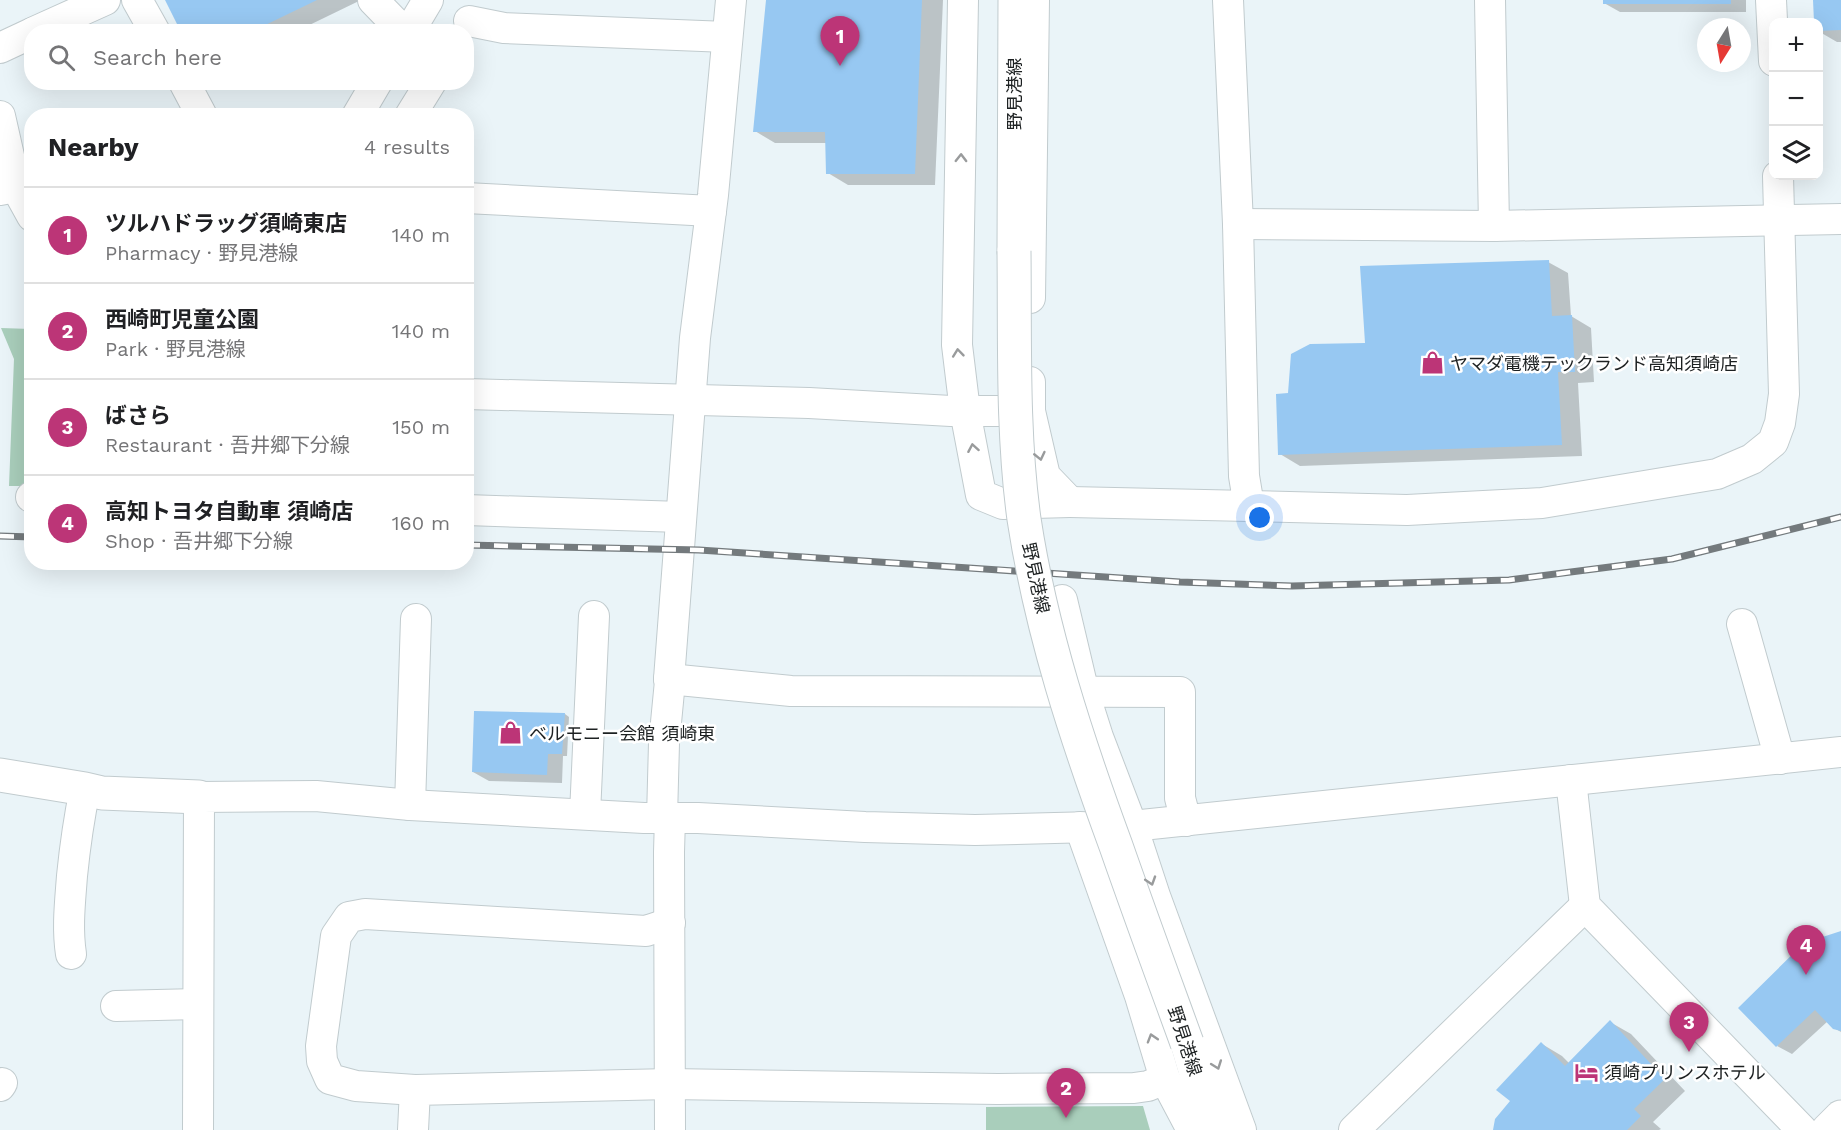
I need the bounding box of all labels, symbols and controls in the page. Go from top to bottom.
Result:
pin: 1 [820,16,860,66]
north arrow [1697,18,1751,72]
map controls [1769,18,1823,180]
button: + [1769,18,1823,72]
search box [24,24,474,90]
icon: search [45,41,78,74]
text: Search here [93,45,222,70]
street label: 野見港線 [1004,58,1025,130]
button: − [1769,72,1823,126]
button: layers [1769,126,1823,180]
text: Nearby [48,132,139,162]
text: 4 results [364,135,450,159]
one-way arrow [954,153,967,162]
text: ツルハドラッグ須崎東店 [105,211,347,236]
text: 1 [63,223,72,247]
text: 140 m [392,223,450,247]
text: Pharmacy · 野見港線 [105,241,298,265]
text: 西崎町児童公園 [105,307,259,332]
text: 2 [62,319,73,343]
text: 140 m [392,319,450,343]
text: Park · 野見港線 [105,337,246,361]
one-way arrow [952,348,965,357]
shop icon: ヤマダ電機テックランド高知須崎店 [1419,350,1445,376]
place label: ヤマダ電機テックランド高知須崎店 [1450,353,1738,374]
text: ばさら [105,403,171,428]
text: 3 [62,415,73,439]
text: 150 m [392,415,450,439]
text: Restaurant · 吾井郷下分線 [105,433,350,457]
one-way arrow [967,444,980,454]
one-way arrow [1033,451,1046,461]
text: 高知トヨタ自動車 須崎店 [105,499,353,524]
your location [1245,503,1274,532]
text: 4 [61,511,74,535]
text: 160 m [392,511,450,535]
text: Shop · 吾井郷下分線 [105,529,293,553]
street label: 野見港線 [1018,541,1054,615]
shop icon: ベルモニー会館 須崎東 [498,720,524,746]
place label: ベルモニー会館 須崎東 [529,723,715,744]
one-way arrow [1144,875,1156,886]
pin: 4 [1786,926,1826,975]
pin: 3 [1670,1002,1708,1052]
street label: 野見港線 [1164,1004,1206,1078]
one-way arrow [1147,1033,1160,1044]
one-way arrow [1209,1059,1222,1070]
hotel icon: 須崎プリンスホテル [1573,1059,1599,1085]
place label: 須崎プリンスホテル [1604,1062,1766,1083]
pin: 2 [1046,1068,1086,1118]

